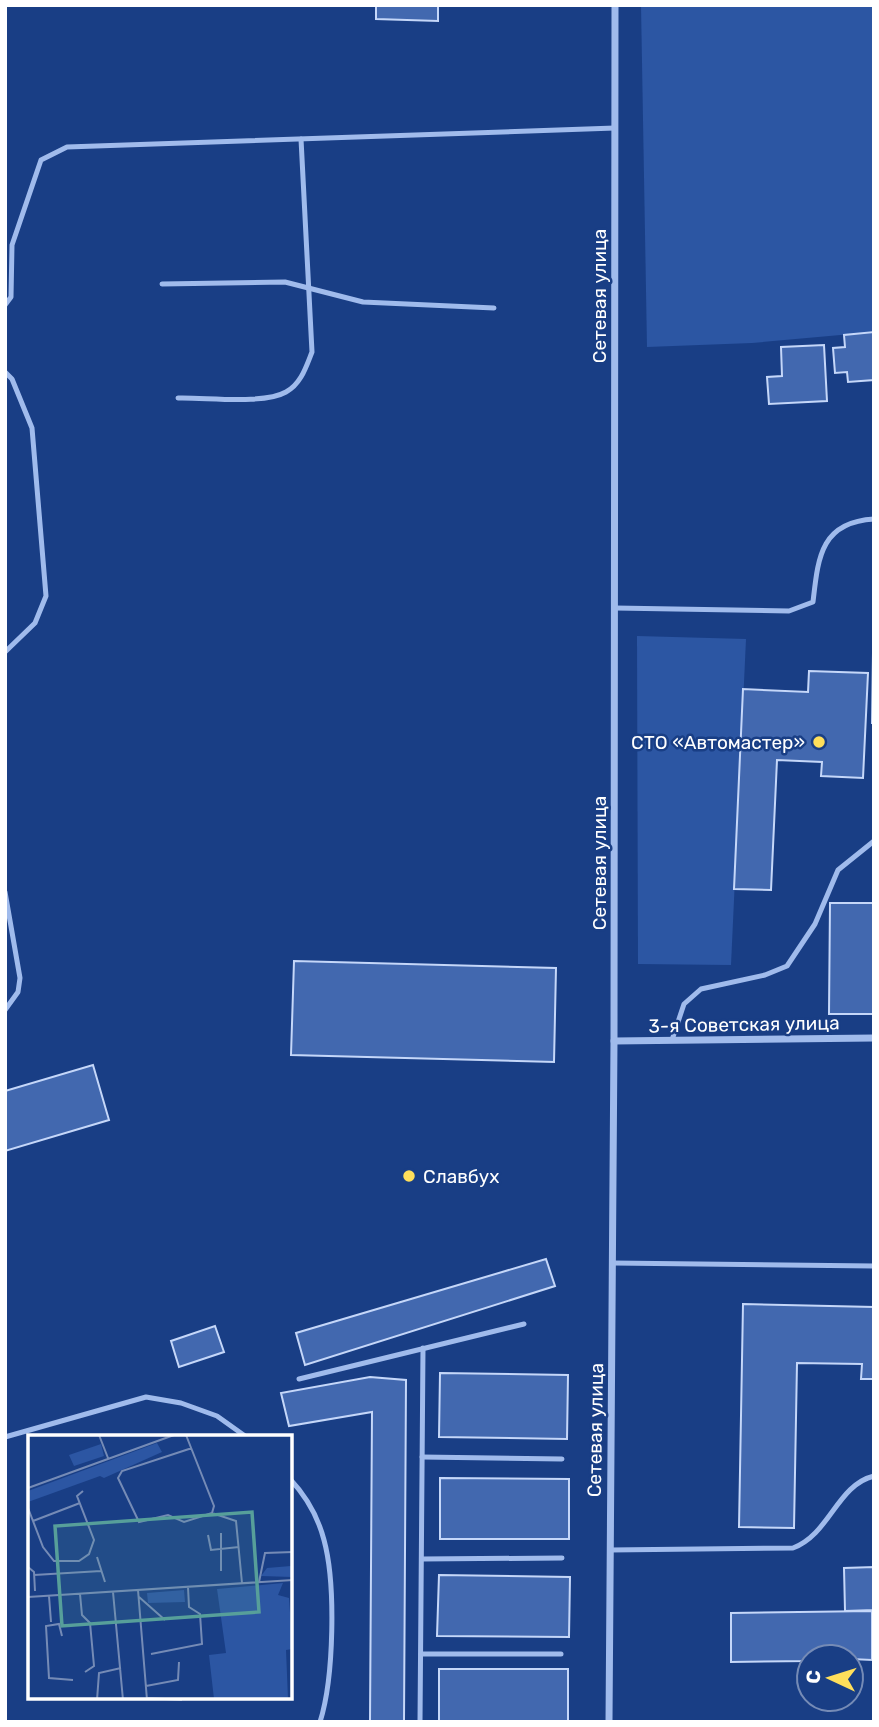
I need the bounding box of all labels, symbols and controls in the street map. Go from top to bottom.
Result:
street label: Сетевая улица [588,229,611,363]
place label: СТО «Автомастер» [631,731,805,754]
marker: СТО «Автомастер» [811,734,827,750]
street label: Сетевая улица [588,796,611,930]
street label: 3-я Советская улица [648,1011,840,1038]
place label: Славбух [423,1165,500,1188]
marker: Славбух [401,1168,417,1184]
street label: Сетевая улица [583,1363,608,1497]
inset map [28,1435,292,1699]
north arrow [795,1643,865,1713]
text: С [802,1669,825,1684]

